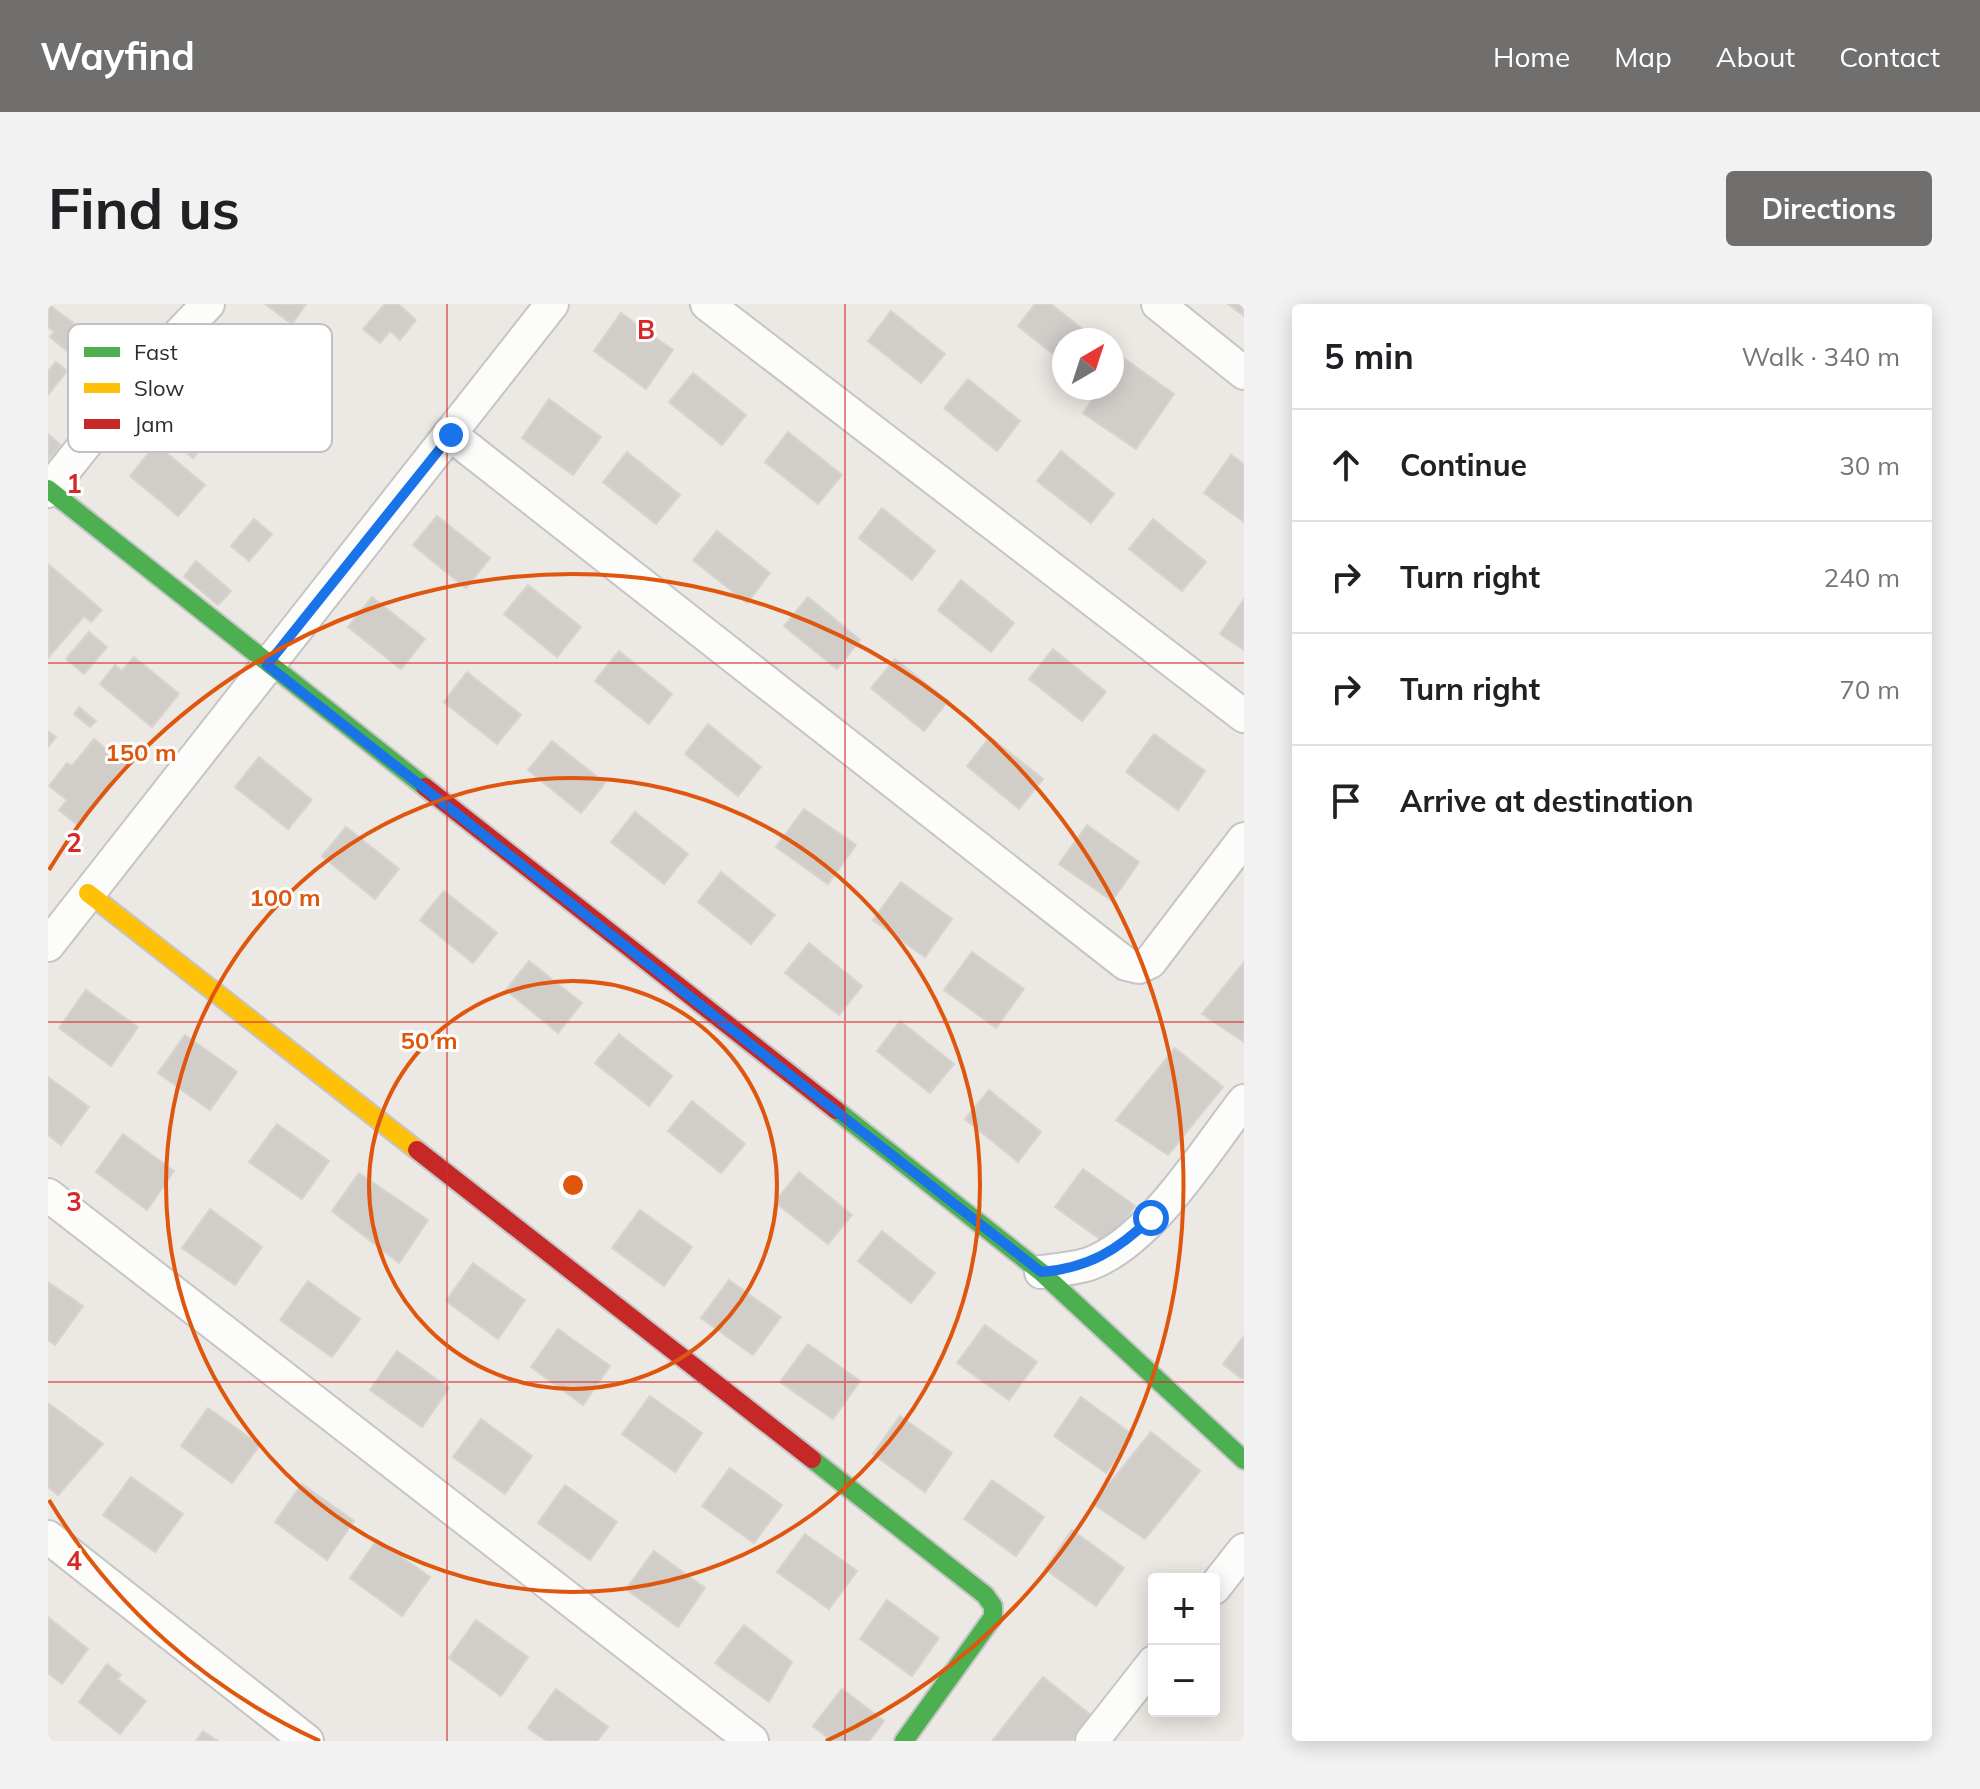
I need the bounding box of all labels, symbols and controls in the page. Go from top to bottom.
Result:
text: Wayfind [40,32,195,80]
text: Home [1493,39,1570,74]
text: Map [1614,39,1672,74]
text: About [1716,39,1795,74]
text: Contact [1839,39,1940,74]
button: Directions [1726,171,1932,246]
text: Find us [48,173,240,243]
text: B [637,313,655,346]
legend [68,324,332,452]
north arrow [1052,328,1124,400]
text: 5 min [1324,335,1414,378]
text: Fast [134,338,178,366]
text: Walk · 340 m [1741,340,1900,373]
text: Slow [134,374,184,402]
text: Jam [134,410,174,438]
route end [433,417,469,453]
icon: ahead [1324,443,1368,487]
text: Continue [1400,446,1527,484]
text: 30 m [1839,449,1900,482]
text: 1 [66,467,82,500]
icon: right [1324,555,1368,599]
text: Turn right [1400,558,1540,596]
text: 240 m [1824,561,1900,594]
icon: right [1324,667,1368,711]
text: Turn right [1400,670,1540,708]
text: 70 m [1839,673,1900,706]
text: 150 m [105,737,177,767]
icon: arrive [1324,779,1368,823]
text: Arrive at destination [1400,782,1694,820]
text: 2 [66,826,82,859]
text: 100 m [249,882,321,912]
text: 50 m [401,1025,457,1055]
centre of rings [559,1171,587,1199]
text: 3 [66,1185,82,1218]
route start [1133,1200,1169,1236]
text: 4 [66,1544,82,1577]
map controls [1148,1573,1220,1717]
button: + [1148,1573,1220,1645]
button: − [1148,1645,1220,1717]

